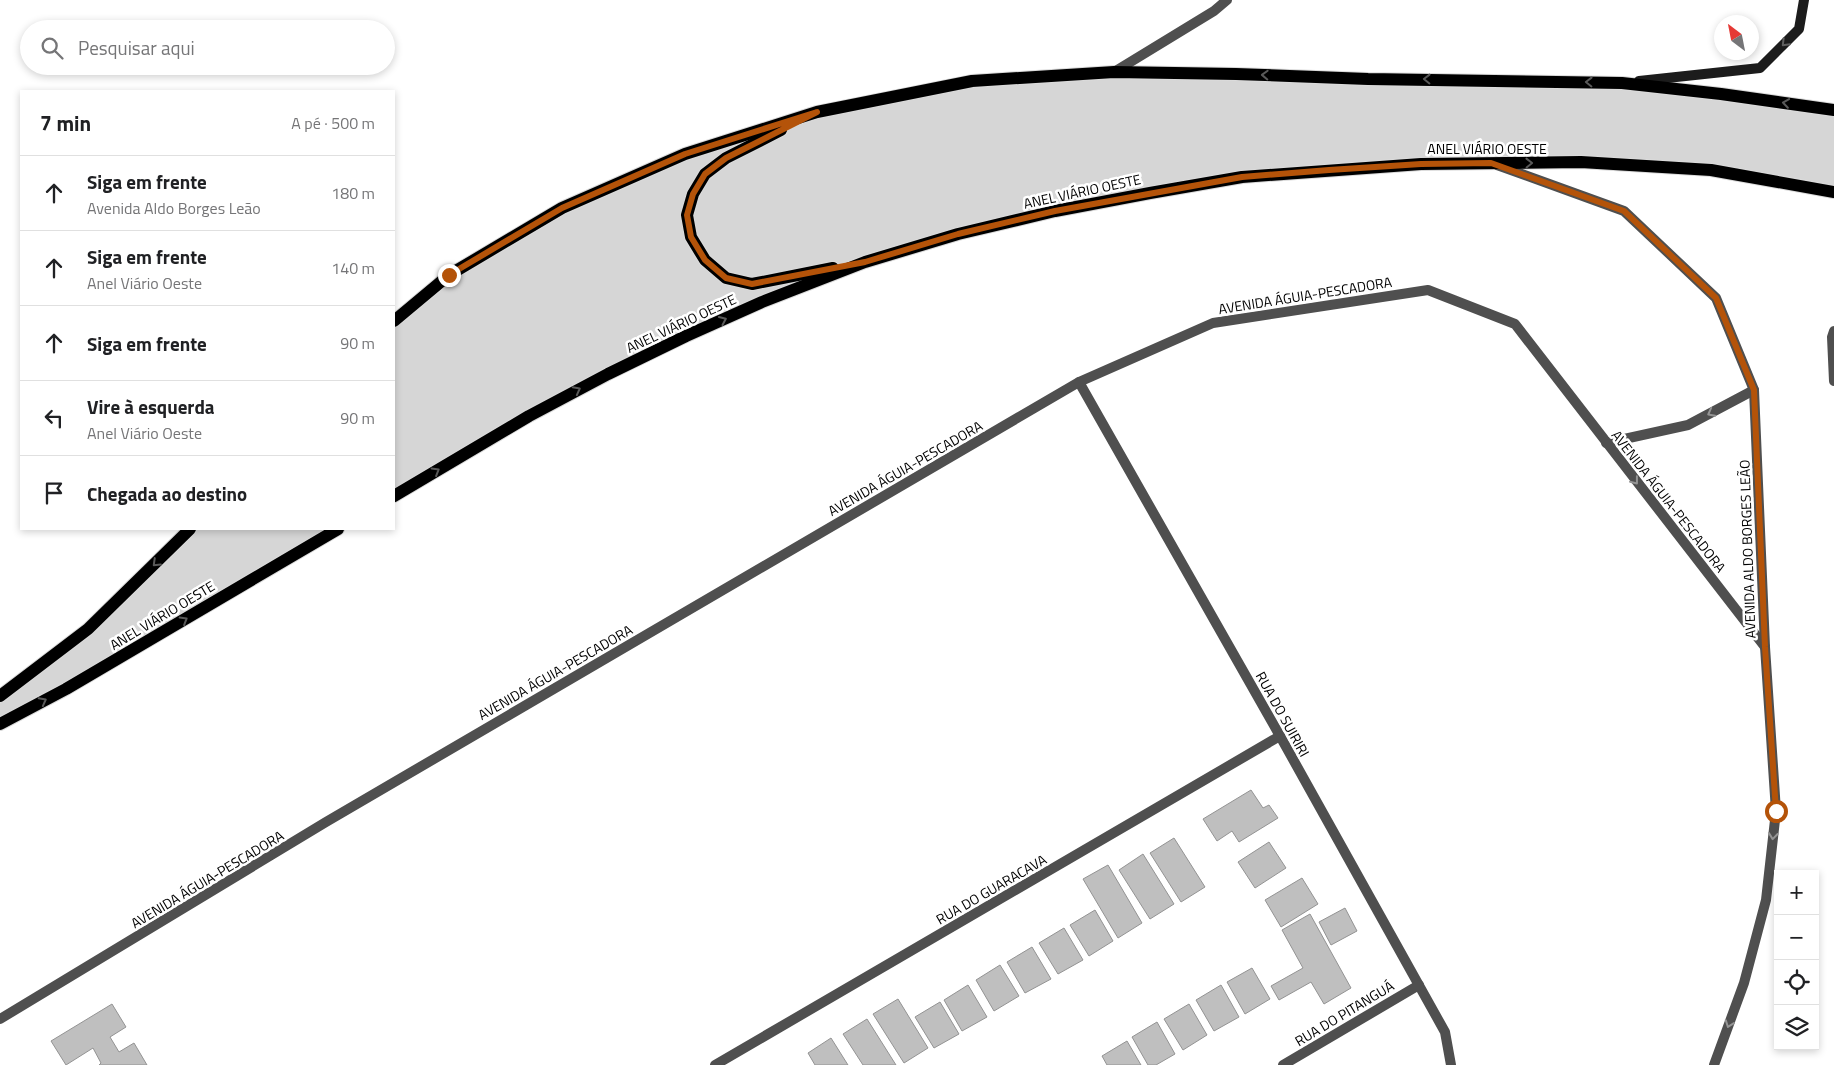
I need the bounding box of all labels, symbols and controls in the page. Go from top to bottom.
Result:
north arrow [1714,15,1759,60]
search box [20,20,395,75]
text: Pesquisar aqui [78,33,195,62]
icon: search [38,34,66,62]
one-way arrow [1782,37,1791,46]
one-way arrow [1260,69,1268,80]
one-way arrow [1423,74,1431,85]
one-way arrow [1585,77,1593,88]
one-way arrow [1781,98,1790,108]
text: 7 min [40,107,91,139]
text: A pé · 500 m [291,111,375,135]
street label: ANEL VIÁRIO OESTE [1427,138,1547,159]
one-way arrow [1526,158,1533,168]
text: Siga em frente [87,167,207,196]
street label: ANEL VIÁRIO OESTE [1021,168,1143,214]
icon: ahead [40,179,68,207]
text: 180 m [331,181,375,205]
text: Avenida Aldo Borges Leão [87,196,261,220]
text: Siga em frente [87,242,207,271]
icon: ahead [40,254,68,282]
text: 140 m [331,256,375,280]
route end [438,264,461,287]
text: Anel Viário Oeste [87,271,202,295]
street label: AVENIDA ÁGUIA-PESCADORA [1217,271,1394,319]
street label: ANEL VIÁRIO OESTE [623,288,740,358]
one-way arrow [718,315,727,326]
icon: ahead [40,329,68,357]
text: Siga em frente [87,329,207,358]
text: 90 m [340,331,375,355]
one-way arrow [571,386,580,396]
text: Vire à esquerda [87,392,215,421]
icon: left [40,404,68,432]
text: 90 m [340,406,375,430]
one-way arrow [1708,406,1717,416]
street label: AVENIDA ÁGUIA-PESCADORA [824,415,987,521]
text: Anel Viário Oeste [87,421,202,445]
street label: AVENIDA ÁGUIA-PESCADORA [1607,425,1732,577]
street label: AVENIDA ALDO BORGES LEÃO [1733,459,1761,639]
one-way arrow [430,468,439,478]
one-way arrow [1630,475,1638,484]
icon: arrive [40,479,68,507]
text: Chegada ao destino [87,479,247,508]
one-way arrow [153,557,162,566]
street label: ANEL VIÁRIO OESTE [105,575,219,655]
one-way arrow [178,616,187,626]
street label: AVENIDA ÁGUIA-PESCADORA [474,619,637,725]
street label: RUA DO SUIRIRI [1251,668,1315,760]
one-way arrow [38,697,47,707]
route start [1765,800,1788,823]
street label: AVENIDA ÁGUIA-PESCADORA [126,825,288,933]
one-way arrow [1768,832,1779,840]
street label: RUA DO GUARACAVA [932,848,1051,929]
map controls [1774,870,1819,1050]
button: + [1774,870,1819,915]
button: − [1774,915,1819,960]
button: locate [1774,960,1819,1005]
street label: RUA DO PITANGUÁ [1290,975,1398,1051]
button: layers [1774,1005,1819,1050]
one-way arrow [1725,1019,1735,1028]

